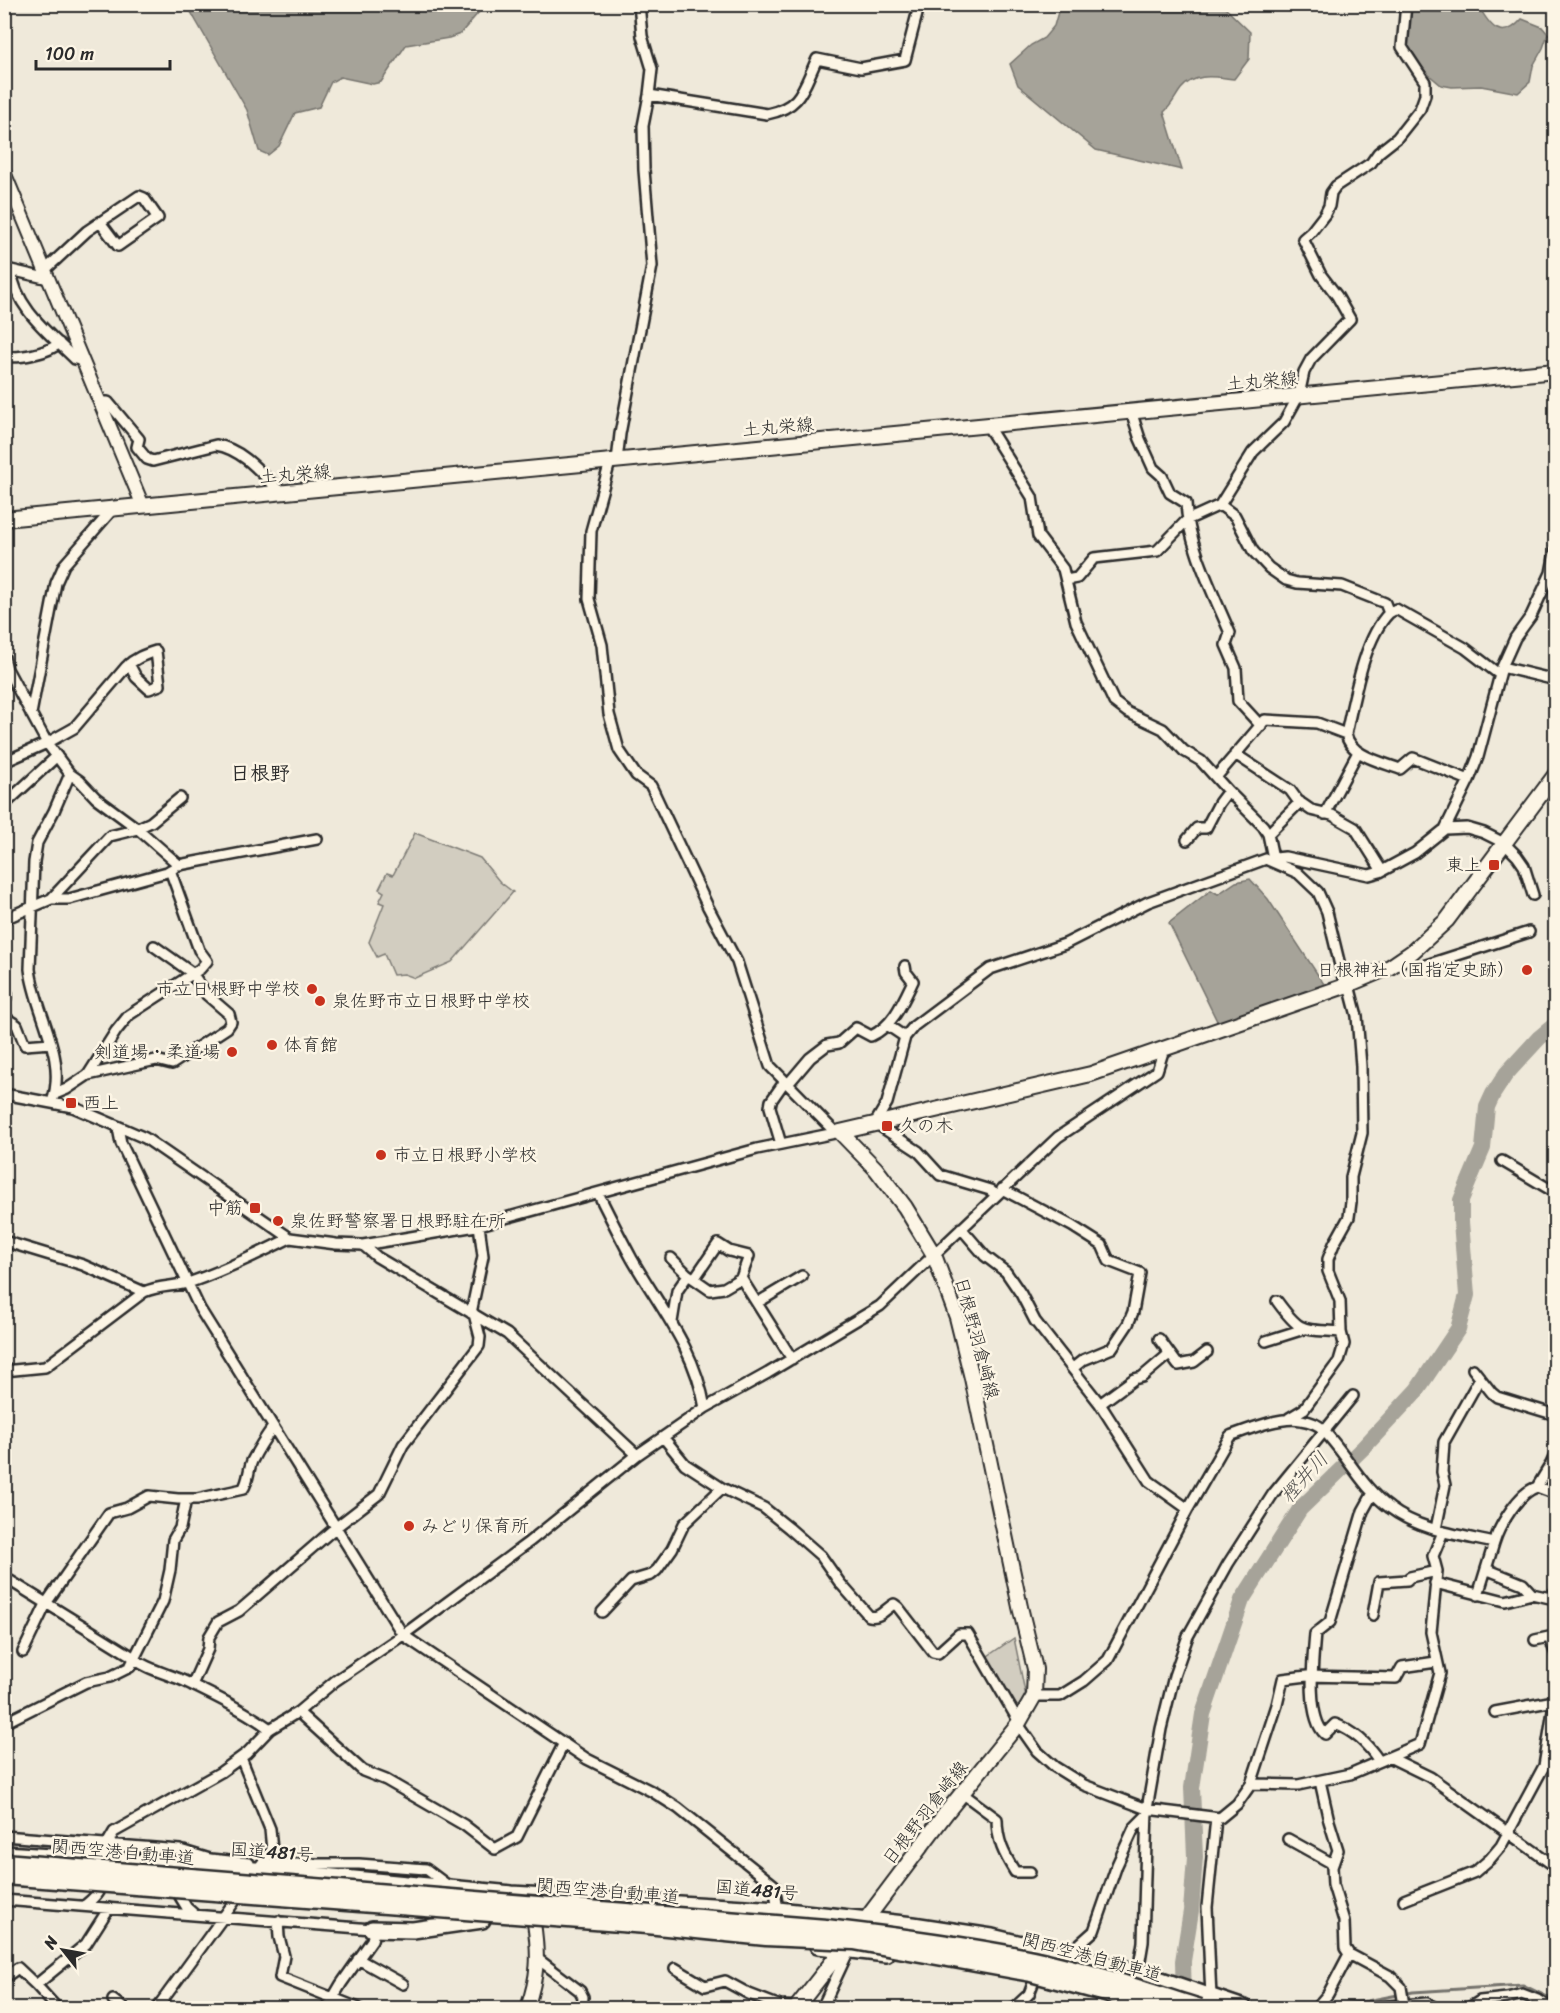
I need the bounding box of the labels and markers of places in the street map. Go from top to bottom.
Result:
place label: 東上 [1446,849,1482,881]
marker: 東上 [1487,858,1501,872]
place label: 日根神社（国指定史跡） [1317,954,1515,986]
marker: 日根神社（国指定史跡） [1520,963,1534,977]
place label: 市立日根野中学校 [156,973,300,1005]
marker: 市立日根野中学校 [305,982,319,996]
place label: 泉佐野市立日根野中学校 [332,985,530,1017]
marker: 泉佐野市立日根野中学校 [313,994,327,1008]
place label: 体育館 [284,1029,338,1061]
place label: 剣道場・柔道場 [94,1036,220,1068]
marker: 体育館 [265,1038,279,1052]
marker: 剣道場・柔道場 [225,1045,239,1059]
place label: 西上 [83,1087,119,1119]
marker: 西上 [64,1096,78,1110]
place label: 久の木 [899,1110,953,1142]
marker: 久の木 [880,1119,894,1133]
place label: 市立日根野小学校 [393,1139,537,1171]
marker: 市立日根野小学校 [374,1148,388,1162]
place label: 中筋 [207,1192,243,1224]
marker: 中筋 [248,1201,262,1215]
place label: 泉佐野警察署日根野駐在所 [290,1205,506,1237]
marker: 泉佐野警察署日根野駐在所 [271,1214,285,1228]
place label: みどり保育所 [421,1510,529,1542]
marker: みどり保育所 [402,1519,416,1533]

